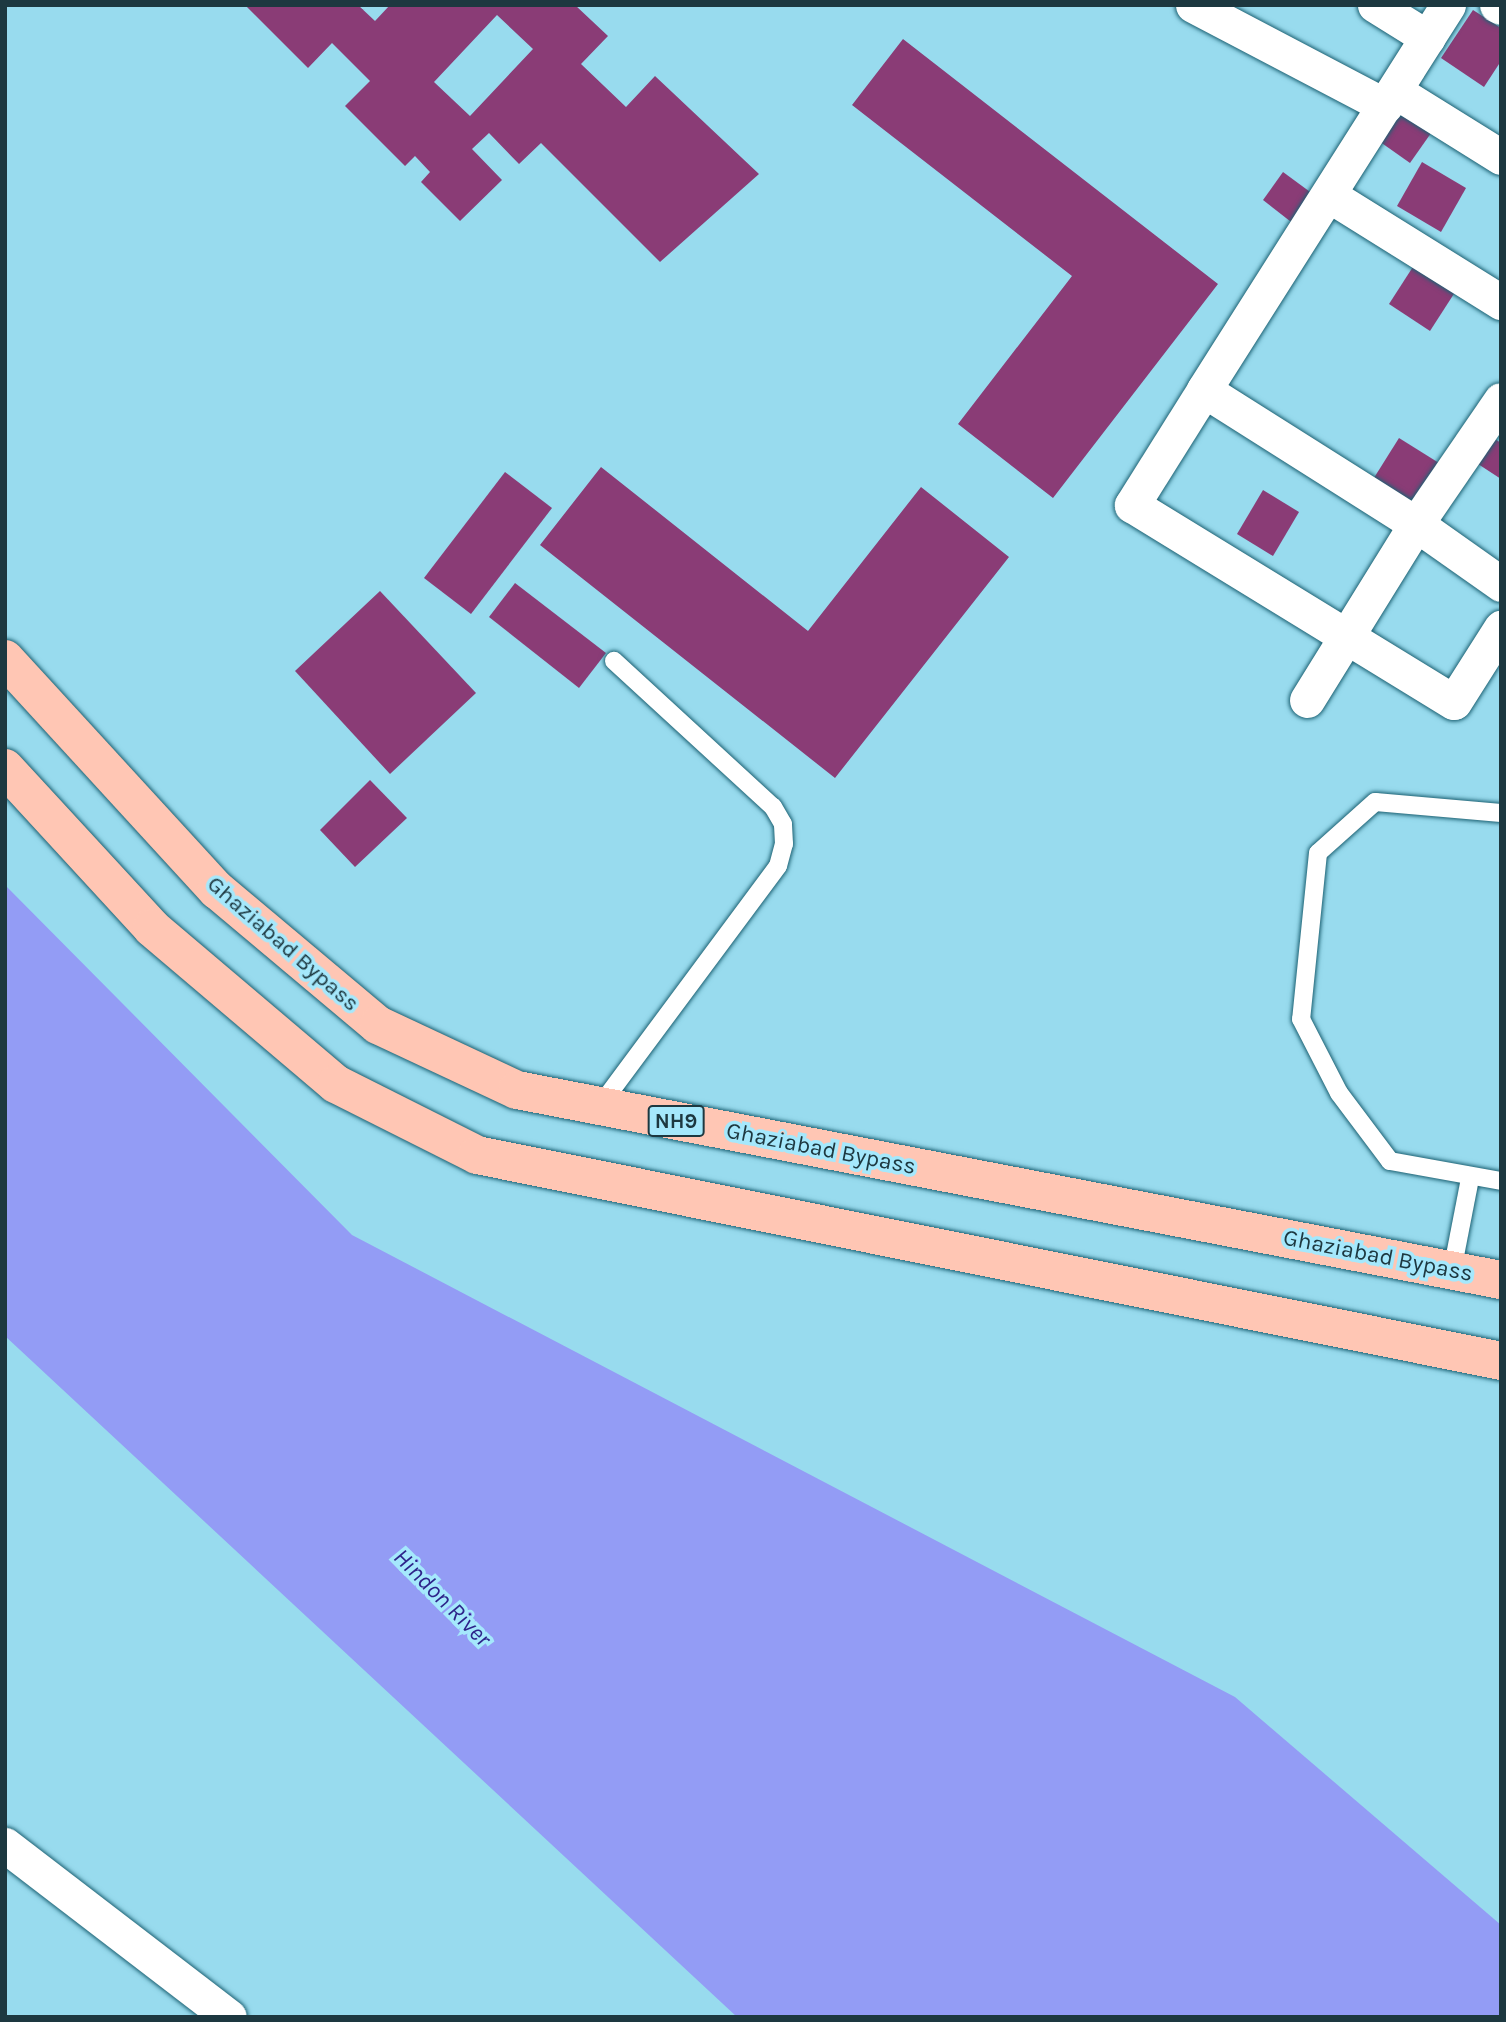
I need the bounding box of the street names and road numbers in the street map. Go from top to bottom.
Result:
street label: Ghaziabad Bypass [201,870,365,1018]
road number: NH9 [646,1104,706,1138]
street label: Ghaziabad Bypass [724,1117,918,1181]
street label: Ghaziabad Bypass [1281,1224,1475,1288]

